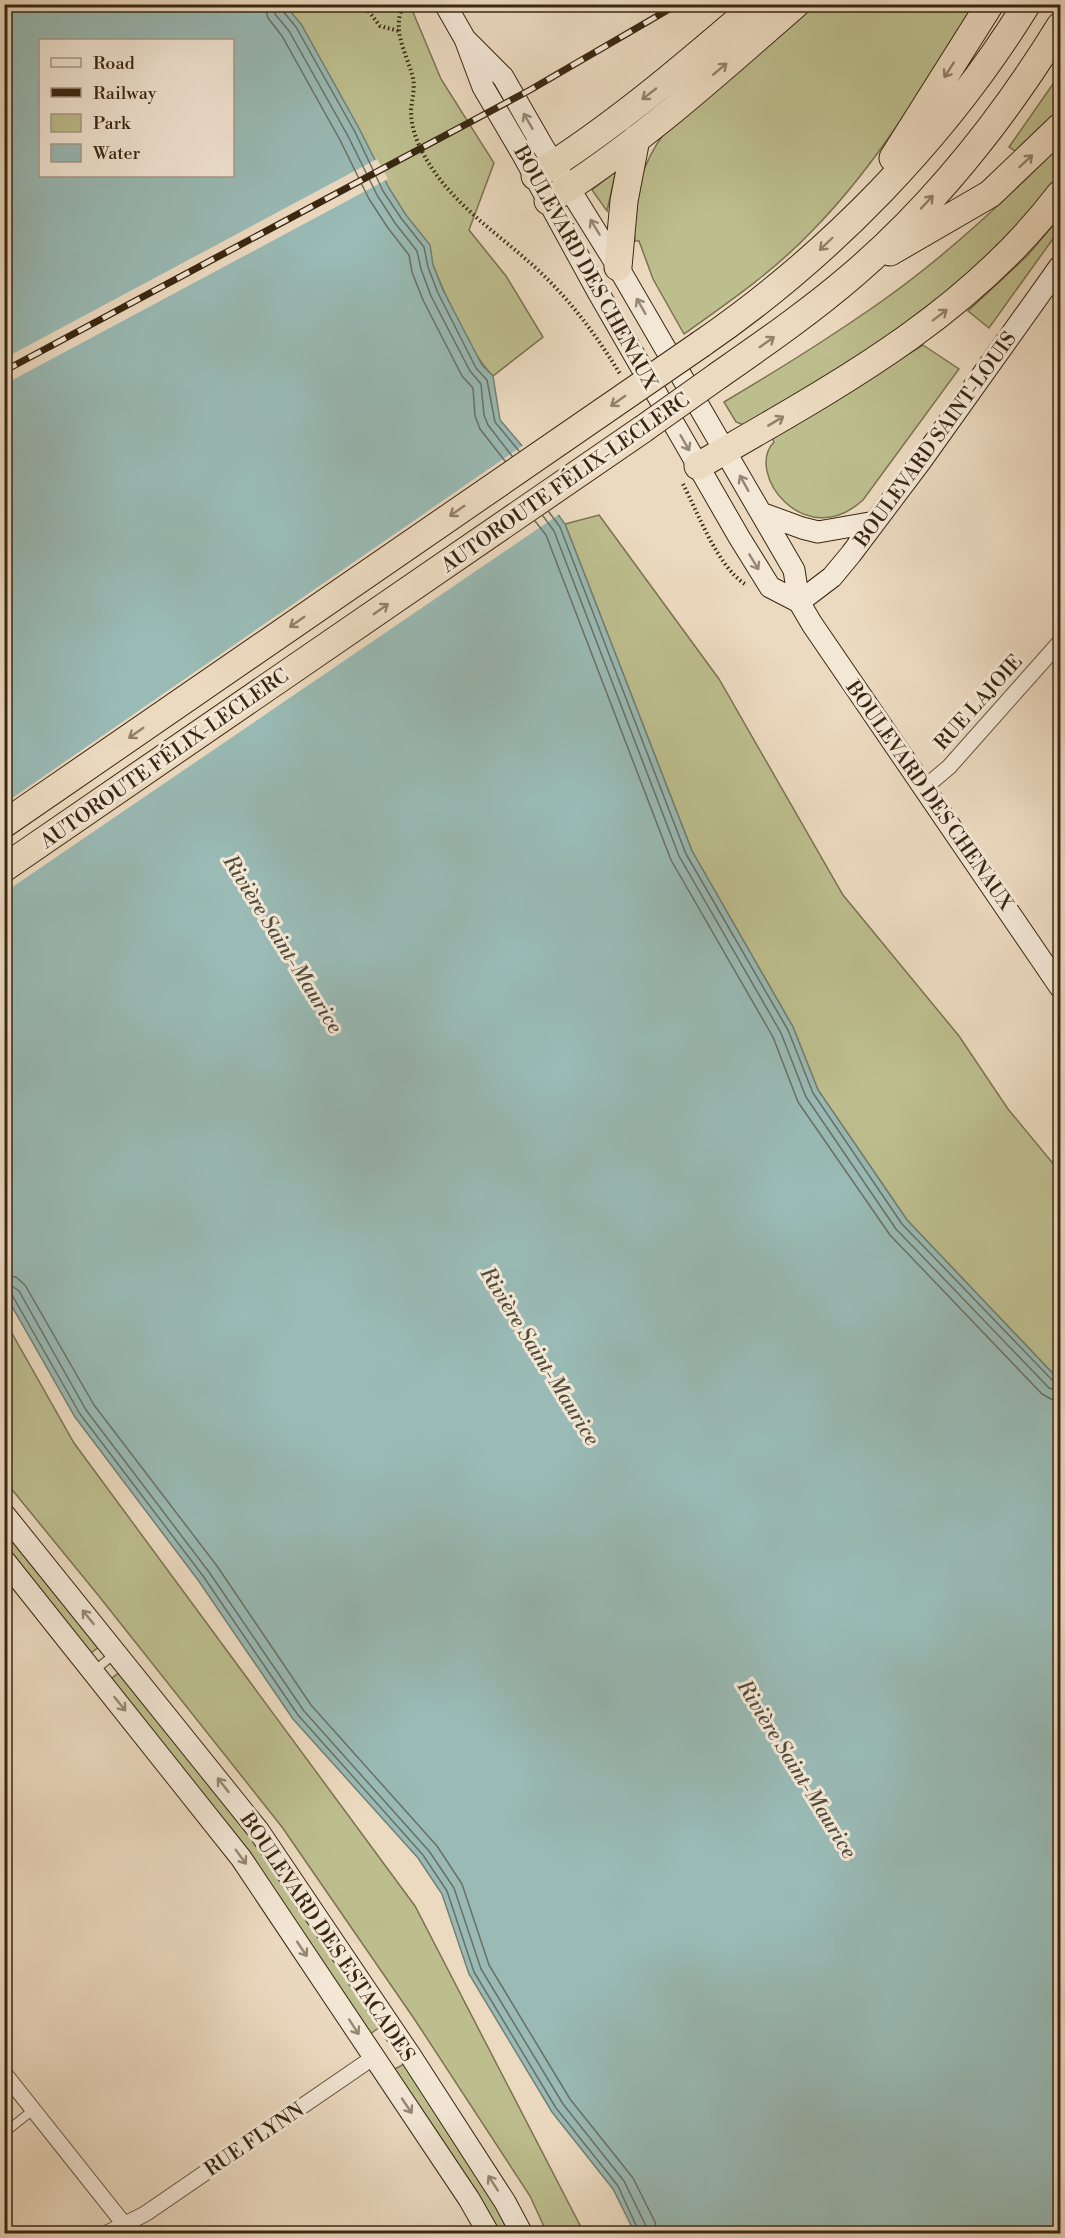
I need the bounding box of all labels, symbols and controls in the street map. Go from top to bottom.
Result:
legend [39,39,234,177]
text: Road [93,52,136,75]
one-way arrow [943,61,955,78]
one-way arrow [712,63,728,76]
text: Railway [93,82,157,105]
one-way arrow [641,87,657,100]
text: Park [93,112,132,135]
one-way arrow [522,113,534,130]
street label: BOULEVARD DES CHENAUX [507,141,662,394]
text: Water [92,142,141,165]
one-way arrow [1018,154,1033,168]
one-way arrow [919,194,934,209]
one-way arrow [588,219,600,236]
one-way arrow [819,237,834,251]
one-way arrow [635,298,647,315]
one-way arrow [932,309,948,322]
street label: BOULEVARD SAINT-LOUIS [849,327,1023,553]
one-way arrow [758,336,775,348]
street label: AUTOROUTE FÉLIX-LECLERC [436,387,695,579]
one-way arrow [610,395,627,407]
one-way arrow [767,414,784,426]
one-way arrow [680,434,692,451]
one-way arrow [738,475,750,492]
one-way arrow [450,505,466,517]
one-way arrow [749,553,761,570]
one-way arrow [373,602,390,615]
one-way arrow [289,616,306,628]
street label: RUE LAJOIE [930,650,1029,756]
street label: AUTOROUTE FÉLIX-LECLERC [35,663,294,855]
street label: BOULEVARD DES CHENAUX [839,676,1018,916]
one-way arrow [129,727,145,739]
water label: Rivière Saint-Maurice [216,850,348,1039]
water label: Rivière Saint-Maurice [473,1262,605,1451]
one-way arrow [82,1609,95,1625]
water label: Rivière Saint-Maurice [730,1675,862,1864]
one-way arrow [113,1696,126,1712]
one-way arrow [216,1778,229,1794]
street label: BOULEVARD DES ESTACADES [233,1808,420,2067]
one-way arrow [234,1849,247,1865]
one-way arrow [297,1940,309,1957]
one-way arrow [348,2019,360,2035]
one-way arrow [401,2097,413,2114]
street label: RUE FLYNN [200,2098,309,2183]
one-way arrow [487,2175,499,2191]

